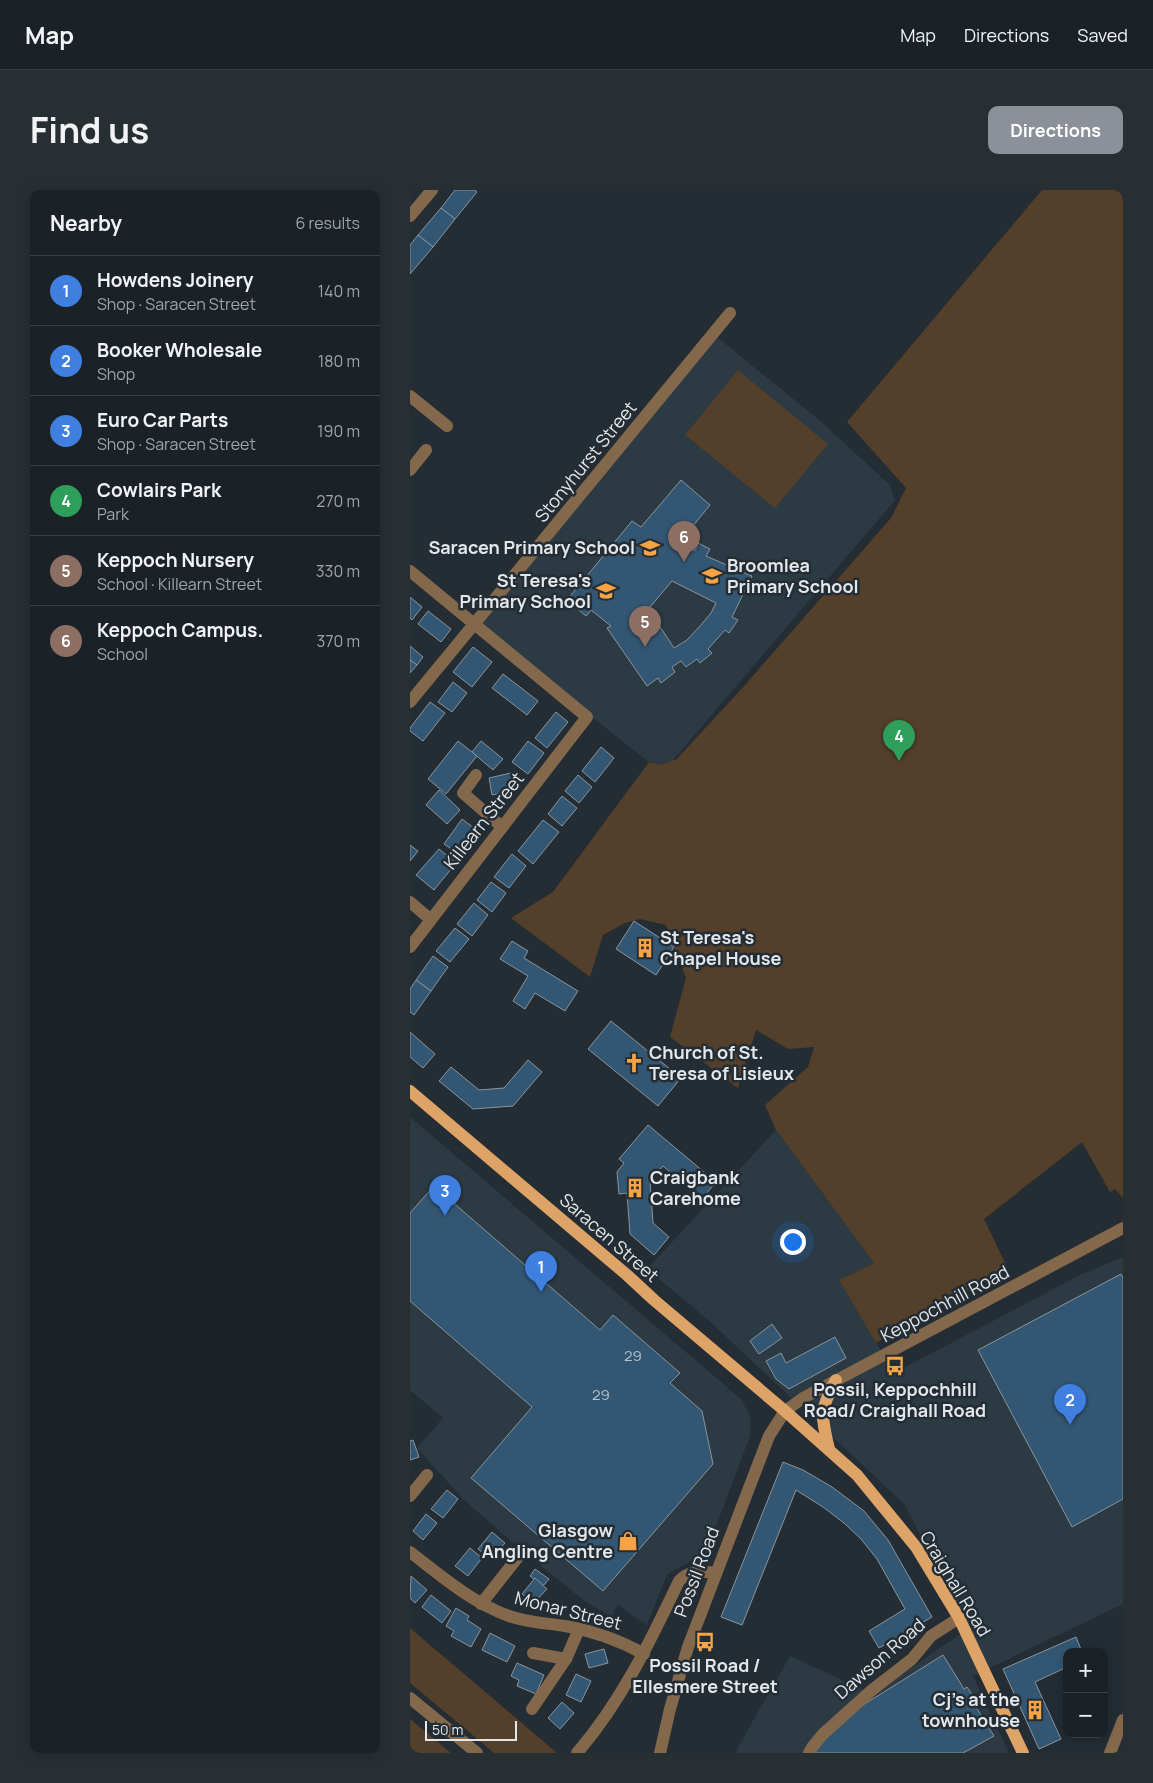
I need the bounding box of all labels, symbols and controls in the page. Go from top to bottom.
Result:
text: Map [25,18,74,51]
text: Map [900,23,936,47]
text: Directions [964,23,1049,47]
text: Saved [1077,23,1128,47]
text: Find us [30,106,149,154]
button: Directions [988,106,1123,154]
text: Nearby [50,209,122,237]
text: 6 results [295,212,360,234]
text: Howdens Joinery [97,267,253,293]
text: 1 [62,280,70,302]
text: 140 m [318,280,360,302]
text: Shop · Saracen Street [97,293,256,315]
text: Booker Wholesale [97,337,262,363]
text: 2 [61,350,71,372]
text: 180 m [318,350,360,372]
text: Shop [97,363,135,385]
street label: Stonyhurst Street [529,396,641,527]
text: Euro Car Parts [97,407,228,433]
text: 3 [61,420,71,442]
text: 190 m [317,420,360,442]
text: Shop · Saracen Street [97,433,256,455]
text: Cowlairs Park [97,477,221,503]
text: 4 [61,490,71,512]
text: 270 m [316,490,360,512]
text: Park [97,503,129,525]
pin: 6 [668,521,700,562]
place label: Saracen Primary School [428,535,635,559]
school or university icon: Saracen Primary School [639,537,661,559]
text: Keppoch Nursery [97,547,254,573]
place label: Broomlea Primary School [727,553,859,598]
text: 5 [61,560,71,582]
text: 330 m [316,560,360,582]
school or university icon: Broomlea Primary School [701,565,723,587]
place label: St Teresa's Primary School [459,568,591,613]
text: School · Killearn Street [97,573,262,595]
school or university icon: St Teresa's Primary School [595,580,617,602]
pin: 5 [629,606,661,647]
text: Keppoch Campus. [97,617,263,643]
text: 6 [61,630,71,652]
text: 370 m [317,630,360,652]
text: School [97,643,148,665]
pin: 4 [883,720,915,761]
street label: Killearn Street [438,767,529,874]
place label: St Teresa's Chapel House [660,925,782,970]
building icon: St Teresa's Chapel House [634,937,656,959]
place label: Church of St. Teresa of Lisieux [649,1040,794,1085]
church icon: Church of St. Teresa of Lisieux [623,1052,645,1074]
place label: Craigbank Carehome [650,1165,741,1210]
pin: 3 [429,1175,461,1216]
building icon: Craigbank Carehome [624,1177,646,1199]
street label: Saracen Street [555,1187,664,1287]
your location [780,1229,806,1255]
pin: 1 [525,1251,557,1292]
street label: Keppochhill Road [876,1259,1013,1347]
house number: 29 [624,1345,642,1366]
bus stop icon: Possil, Keppochhill Road/ Craighall Road [884,1355,906,1377]
place label: Possil, Keppochhill Road/ Craighall Road [804,1377,986,1422]
house number: 29 [592,1384,610,1405]
pin: 2 [1054,1384,1086,1425]
place label: Glasgow Angling Centre [482,1518,614,1563]
street label: Possil Road [668,1523,724,1620]
street label: Craighall Road [915,1526,997,1641]
shop icon: Glasgow Angling Centre [617,1530,639,1552]
street label: Monar Street [512,1585,624,1635]
street label: Dawson Road [829,1612,930,1704]
bus stop icon: Possil Road / Ellesmere Street [694,1631,716,1653]
map controls [1063,1648,1108,1738]
button: + [1063,1648,1108,1693]
place label: Possil Road / Ellesmere Street [632,1653,778,1698]
place label: Cj's at the townhouse [922,1687,1020,1732]
button: − [1063,1693,1108,1738]
building icon: Cj's at the townhouse [1024,1699,1046,1721]
scale bar [425,1718,518,1741]
text: 50 m [432,1720,463,1739]

